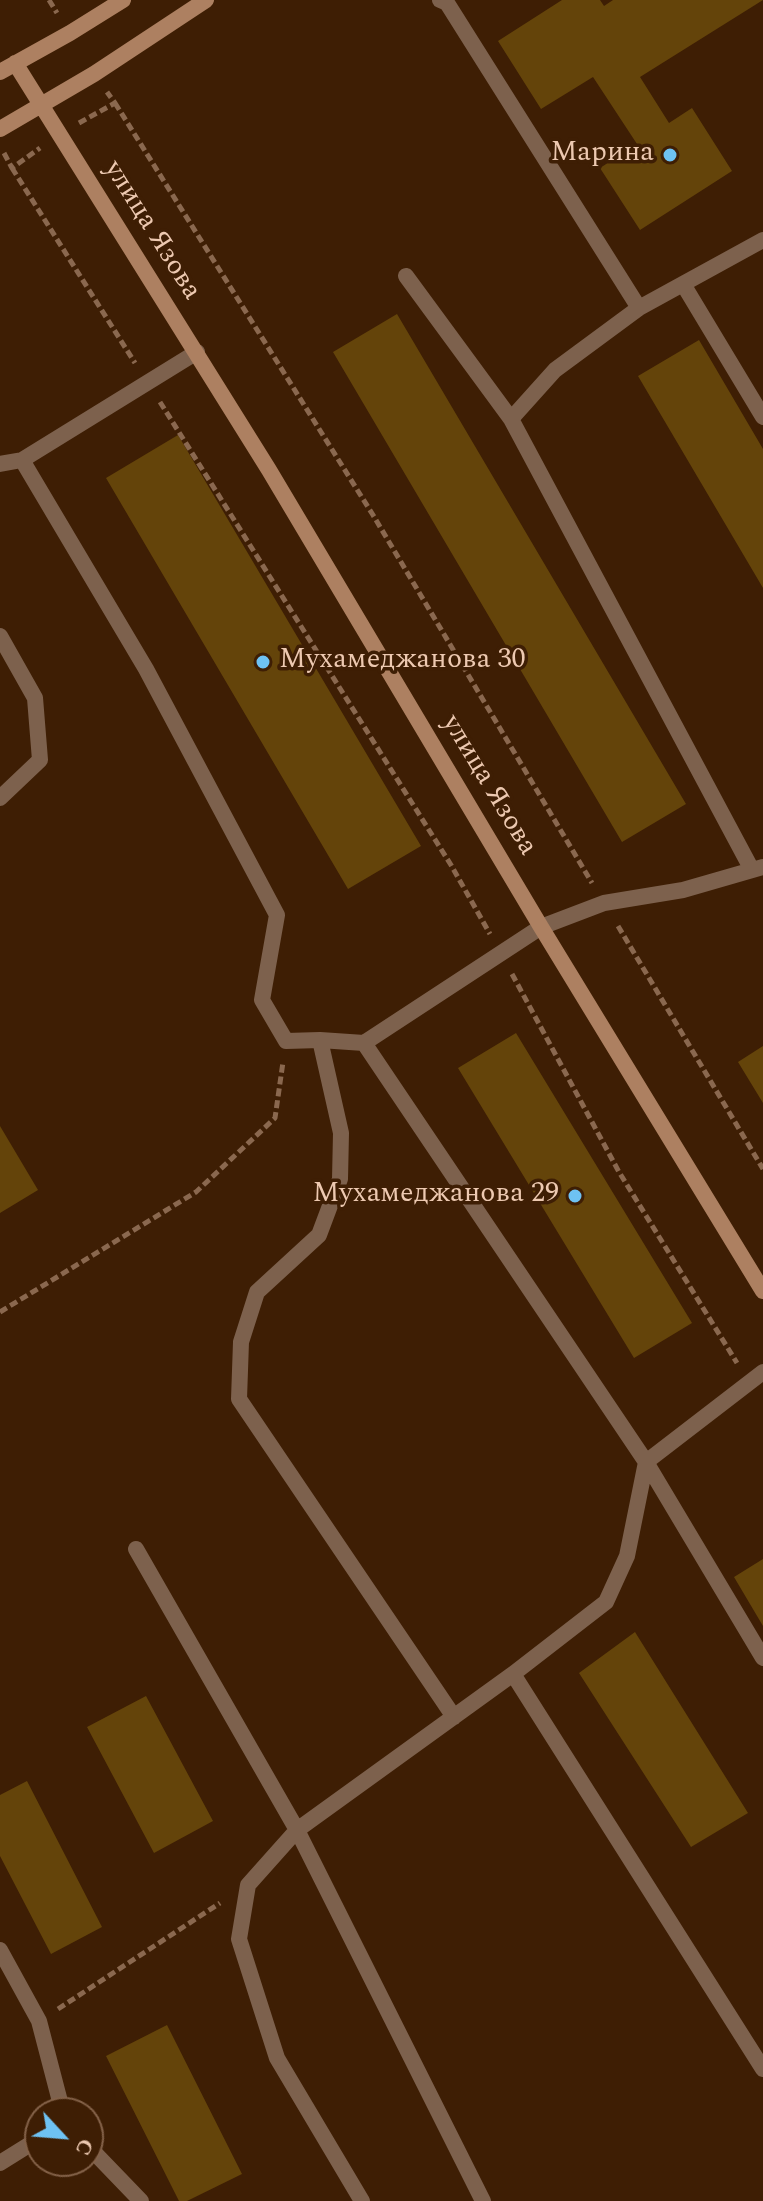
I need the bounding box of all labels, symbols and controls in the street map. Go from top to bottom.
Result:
place label: Марина [550,138,654,172]
marker: Марина [661,146,679,164]
street label: улица Язова [95,155,207,307]
place label: Мухамеджанова 30 [279,645,526,679]
marker: Мухамеджанова 30 [254,653,272,671]
street label: улица Язова [433,710,543,862]
place label: Мухамеджанова 29 [312,1179,559,1213]
marker: Мухамеджанова 29 [566,1187,584,1205]
north arrow [24,2097,104,2177]
text: С [66,2133,102,2161]

